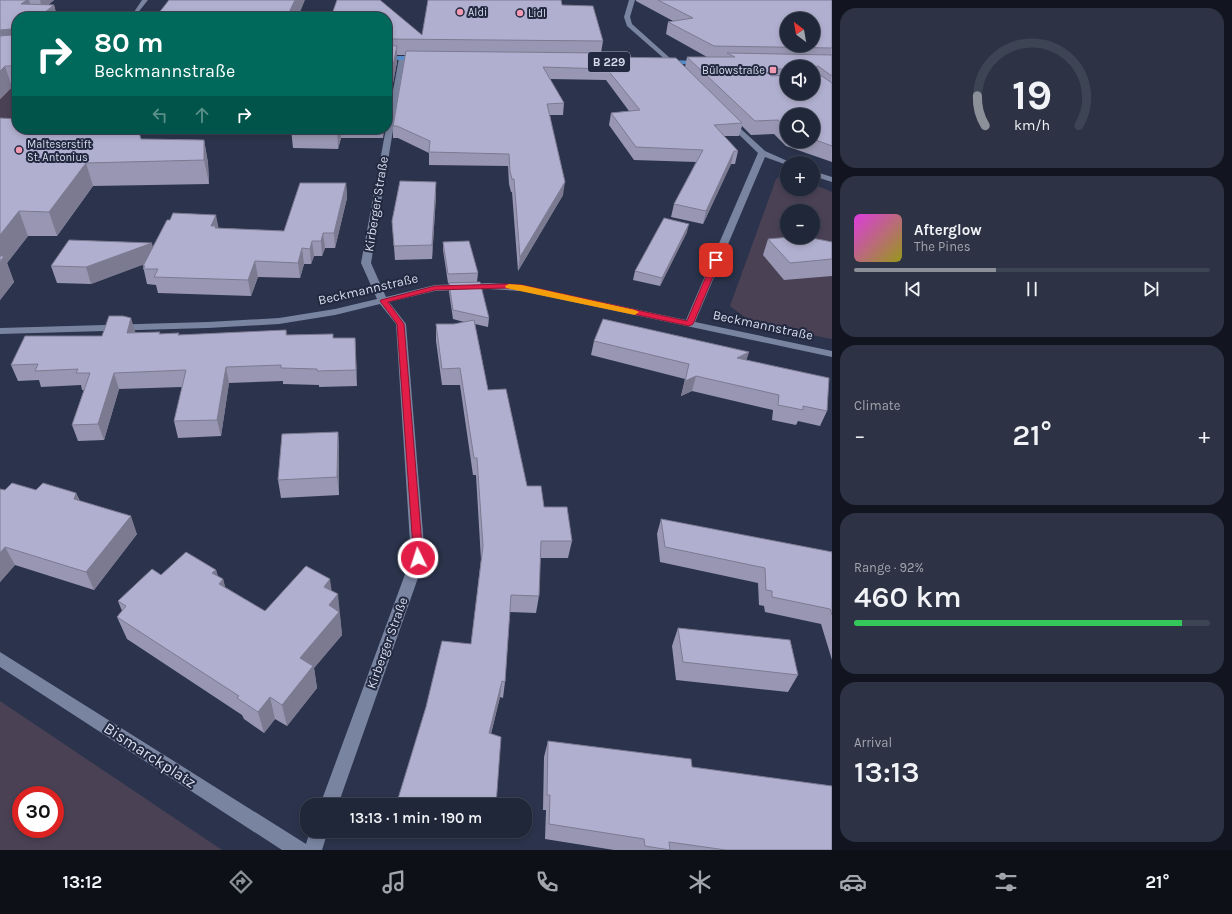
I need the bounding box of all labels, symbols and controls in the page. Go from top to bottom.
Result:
place label: Aldi [468,6,487,19]
marker: Aldi [455,7,465,17]
place label: Lidl [528,7,546,20]
marker: Lidl [515,8,525,18]
north arrow [780,12,820,52]
map controls [780,12,820,244]
text: 80 m [94,26,163,59]
icon: right [28,28,80,80]
road number: B 229 [588,52,630,72]
text: Beckmannstraße [94,60,235,82]
button: sound [780,60,820,100]
place label: Bülowstraße [702,64,765,77]
marker: Bülowstraße [768,65,778,75]
text: 19 [1012,71,1052,119]
icon: left [149,104,171,126]
icon: ahead [191,104,213,126]
icon: right [233,104,255,126]
button: search [780,108,820,148]
text: km/h [1014,117,1050,134]
place label: Malteserstift St. Antonius [27,138,92,164]
marker: Malteserstift St. Antonius [14,145,24,155]
street label: Kirberger Straße [361,155,391,253]
button: + [780,156,820,196]
button: − [780,204,820,244]
text: Afterglow [914,221,982,239]
text: The Pines [914,239,971,254]
pin [699,243,733,277]
icon: arrive [705,249,727,271]
street label: Beckmannstraße [317,270,420,308]
icon: previous [902,278,924,300]
icon: pause [1021,278,1043,300]
icon: next [1140,278,1162,300]
street label: Beckmannstraße [712,307,815,343]
text: Climate [854,398,900,413]
text: 21° [1012,417,1052,453]
text: − [854,423,866,449]
text: + [1198,423,1210,449]
position arrow [397,537,439,579]
text: Range · 92% [854,560,924,575]
text: 460 km [854,579,961,615]
street label: Kirberger Straße [363,595,411,691]
street label: Bismarckplatz [100,718,200,792]
text: Arrival [854,735,892,750]
text: 13:13 [854,754,920,790]
speed limit sign: 30 [12,786,64,838]
text: 13:13 · 1 min · 190 m [350,809,482,827]
icon: directions [227,868,255,896]
icon: music [380,868,408,896]
icon: phone [533,868,561,896]
icon: climate [686,868,714,896]
icon: car [839,868,867,896]
icon: filters [992,868,1020,896]
text: 13:12 [62,871,102,893]
text: 21° [1145,871,1169,893]

